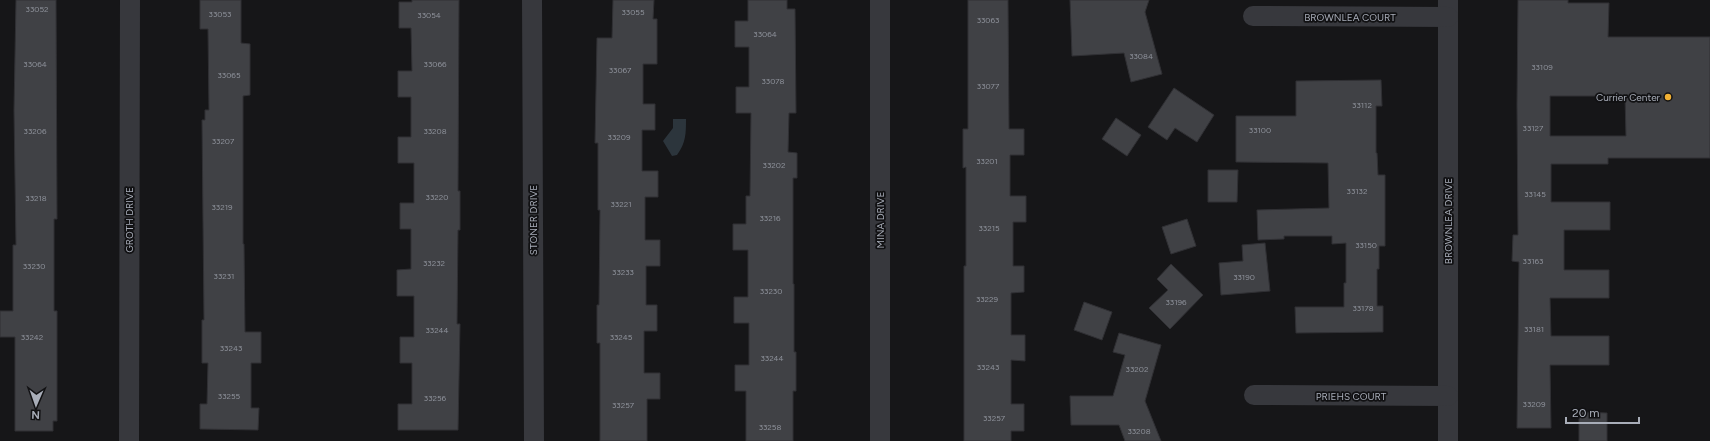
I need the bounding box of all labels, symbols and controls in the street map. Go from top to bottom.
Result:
house number: 33052 [26,4,48,14]
house number: 33055 [621,7,645,17]
house number: 33053 [209,9,231,19]
house number: 33054 [417,10,441,20]
street label: BROWNLEA COURT [1304,11,1396,24]
house number: 33063 [977,15,999,25]
house number: 33064 [753,29,777,39]
house number: 33084 [1129,51,1153,61]
house number: 33064 [23,59,47,69]
house number: 33066 [424,59,447,69]
house number: 33109 [1531,62,1553,72]
house number: 33067 [609,65,632,75]
house number: 33065 [218,70,241,80]
house number: 33078 [761,76,785,86]
house number: 33077 [977,81,1000,91]
place label: Currier Center [1596,91,1661,104]
marker: Currier Center [1663,92,1673,102]
house number: 33112 [1352,100,1372,110]
house number: 33127 [1523,123,1544,133]
house number: 33100 [1249,125,1271,135]
house number: 33206 [24,126,47,136]
house number: 33208 [423,126,447,136]
house number: 33209 [608,132,631,142]
house number: 33207 [212,136,235,146]
house number: 33201 [976,156,998,166]
house number: 33202 [763,160,785,170]
street label: BROWNLEA DRIVE [1442,178,1455,264]
street label: STONER DRIVE [527,185,540,255]
house number: 33132 [1347,186,1367,196]
street label: GROTH DRIVE [123,187,136,253]
house number: 33145 [1524,189,1546,199]
street label: MINA DRIVE [874,191,887,248]
house number: 33220 [426,192,448,202]
house number: 33218 [25,193,47,203]
house number: 33221 [611,199,631,209]
house number: 33219 [211,202,233,212]
house number: 33216 [759,213,781,223]
house number: 33215 [978,223,1000,233]
house number: 33150 [1355,240,1377,250]
house number: 33163 [1523,256,1543,266]
house number: 33232 [423,258,445,268]
house number: 33230 [23,261,45,271]
house number: 33233 [612,267,634,277]
house number: 33231 [214,271,234,281]
house number: 33190 [1233,272,1255,282]
house number: 33230 [760,286,782,296]
house number: 33229 [976,294,999,304]
house number: 33196 [1165,297,1187,307]
house number: 33178 [1352,303,1374,313]
house number: 33181 [1524,324,1544,334]
house number: 33244 [425,325,449,335]
house number: 33242 [21,332,43,342]
house number: 33245 [610,332,633,342]
house number: 33243 [220,343,242,353]
house number: 33244 [760,353,784,363]
house number: 33243 [977,362,999,372]
house number: 33202 [1126,364,1148,374]
north arrow [16,385,56,425]
street label: PRIEHS COURT [1316,390,1387,403]
house number: 33255 [218,391,241,401]
house number: 33256 [424,393,447,403]
house number: 33209 [1523,399,1546,409]
scale bar [1566,399,1639,425]
house number: 33257 [612,400,635,410]
text: 20 m [1572,406,1600,420]
text: N [31,408,40,421]
house number: 33257 [983,413,1006,423]
house number: 33258 [759,422,781,432]
house number: 33208 [1127,426,1151,436]

